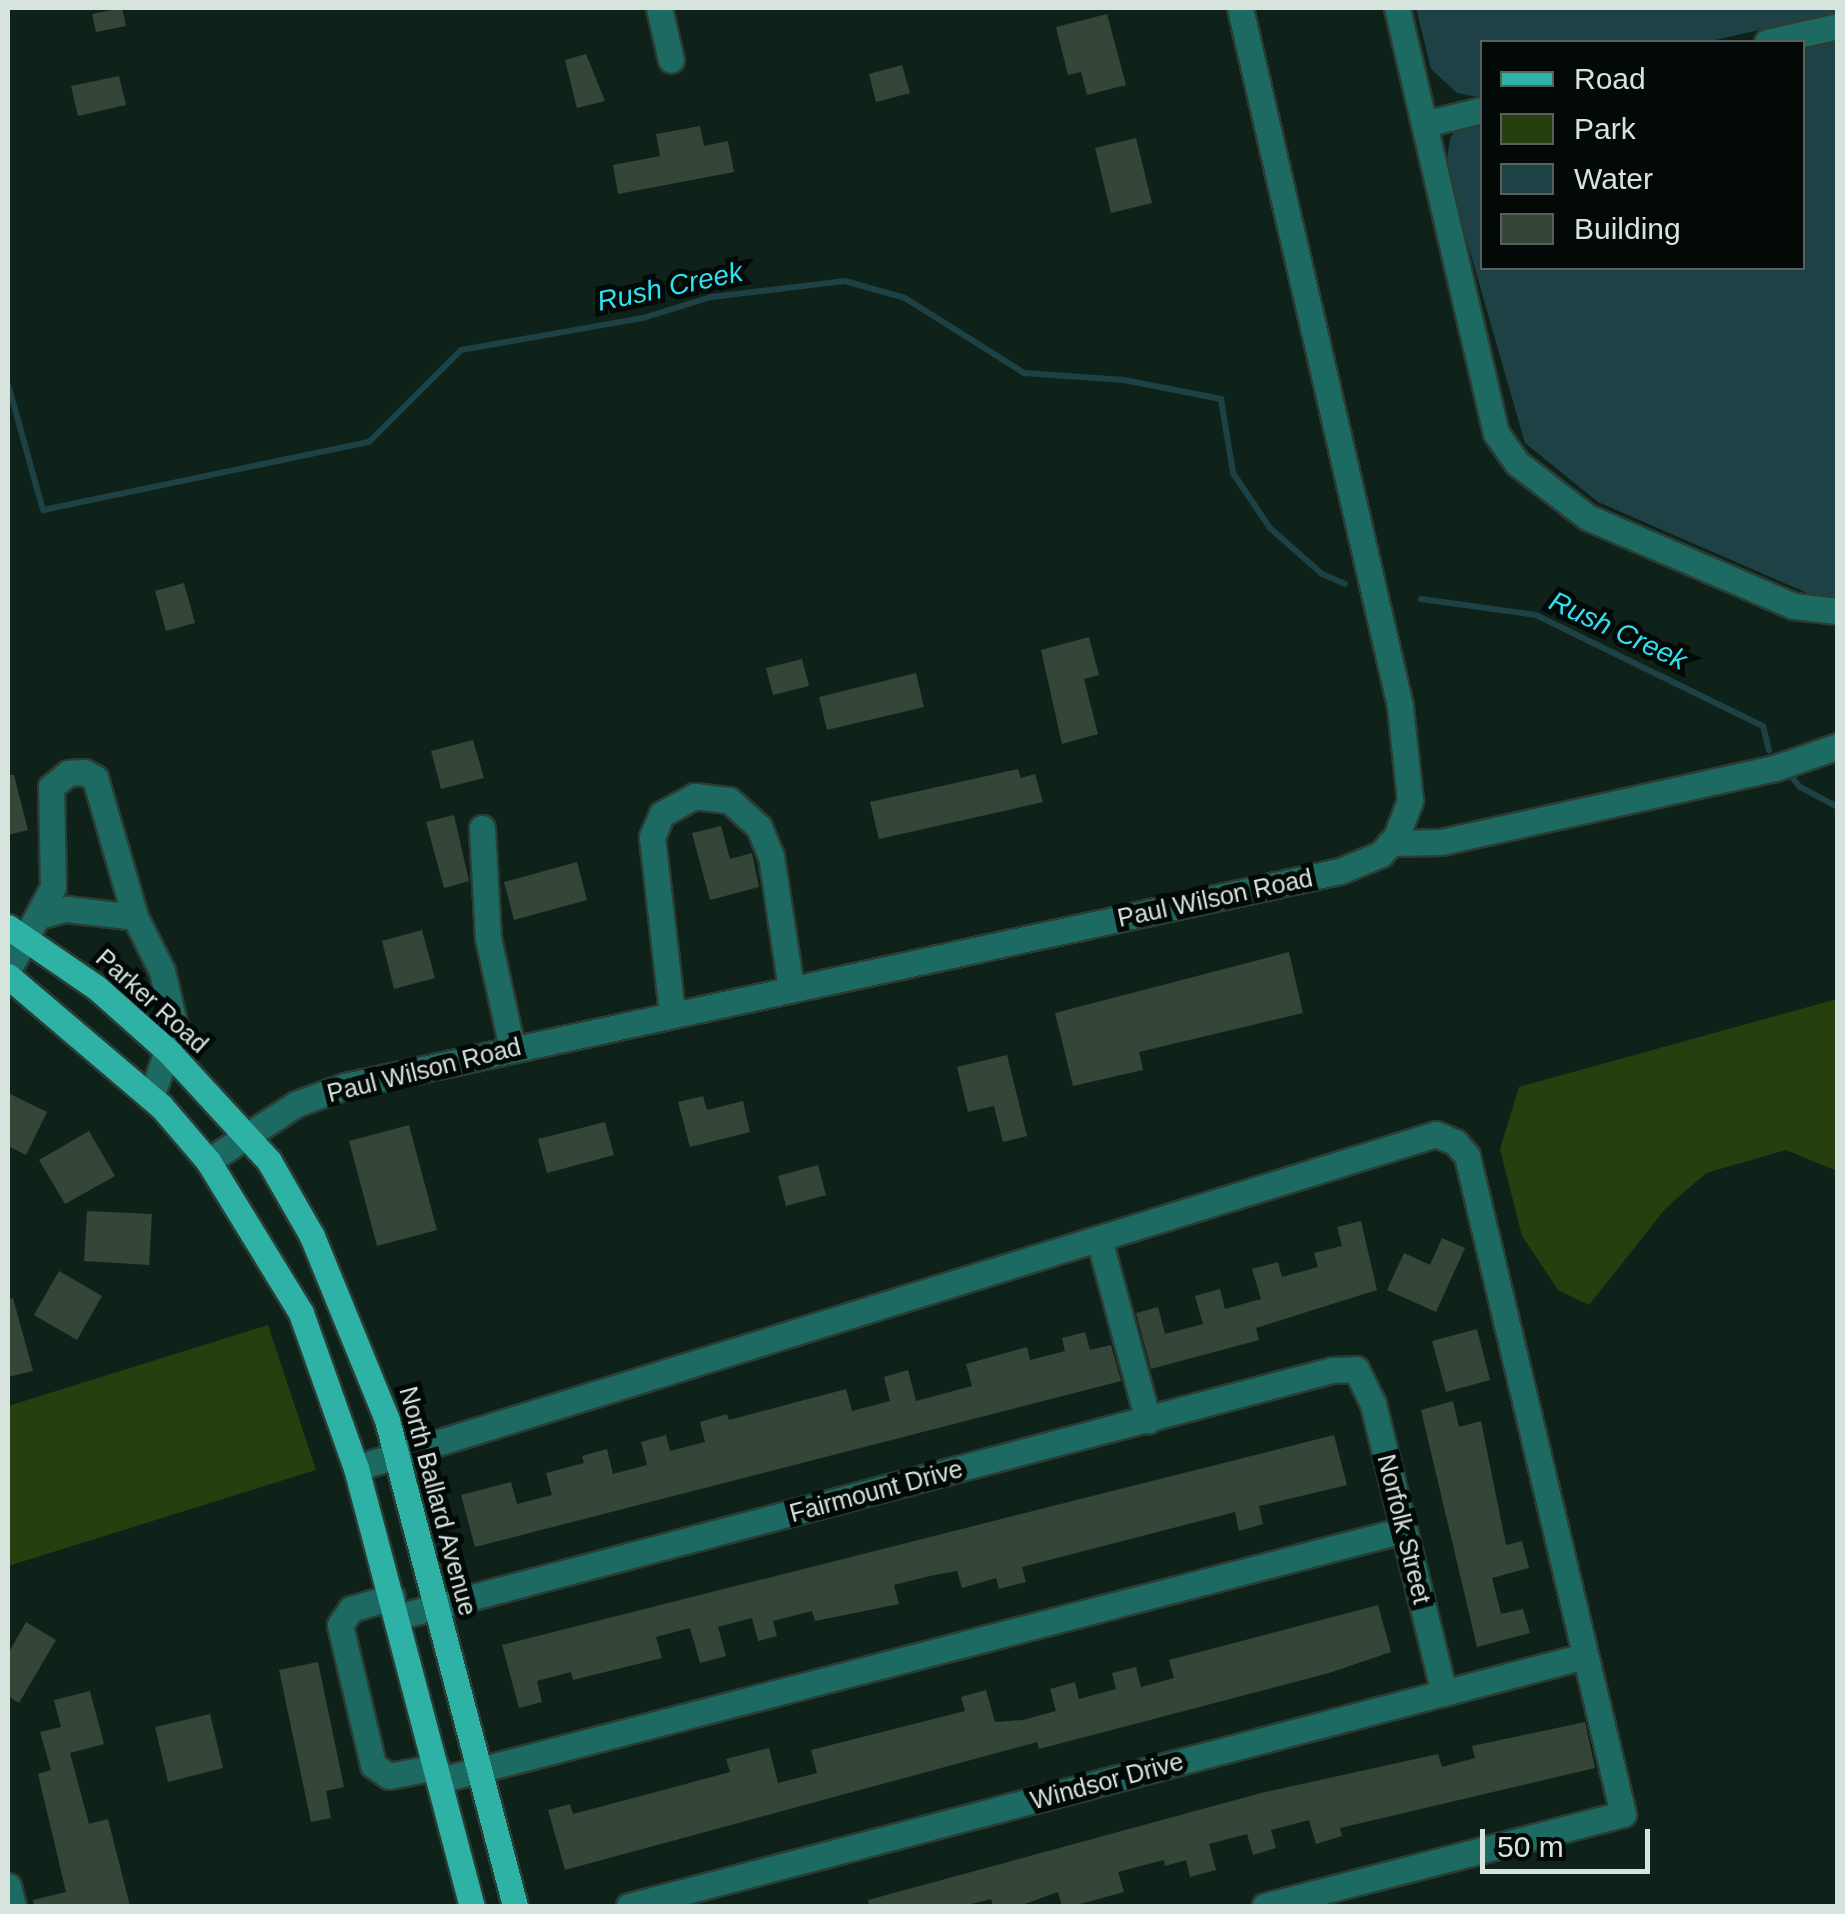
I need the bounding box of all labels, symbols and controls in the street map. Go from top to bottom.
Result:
legend [1480,40,1805,270]
text: Road [1574,62,1646,95]
text: Park [1574,112,1636,145]
text: Water [1574,162,1653,195]
text: Building [1574,212,1681,245]
water label: Rush Creek [594,255,746,319]
water label: Rush Creek [1544,585,1692,677]
street label: Paul Wilson Road [1115,863,1315,933]
street label: Parker Road [90,943,214,1059]
street label: Paul Wilson Road [324,1031,524,1109]
street label: North Ballard Avenue [393,1383,483,1619]
street label: Norfolk Street [1371,1451,1437,1607]
street label: Fairmount Drive [786,1453,966,1529]
street label: Windsor Drive [1027,1746,1187,1816]
scale bar [1485,1809,1655,1871]
text: 50 m [1497,1830,1564,1863]

